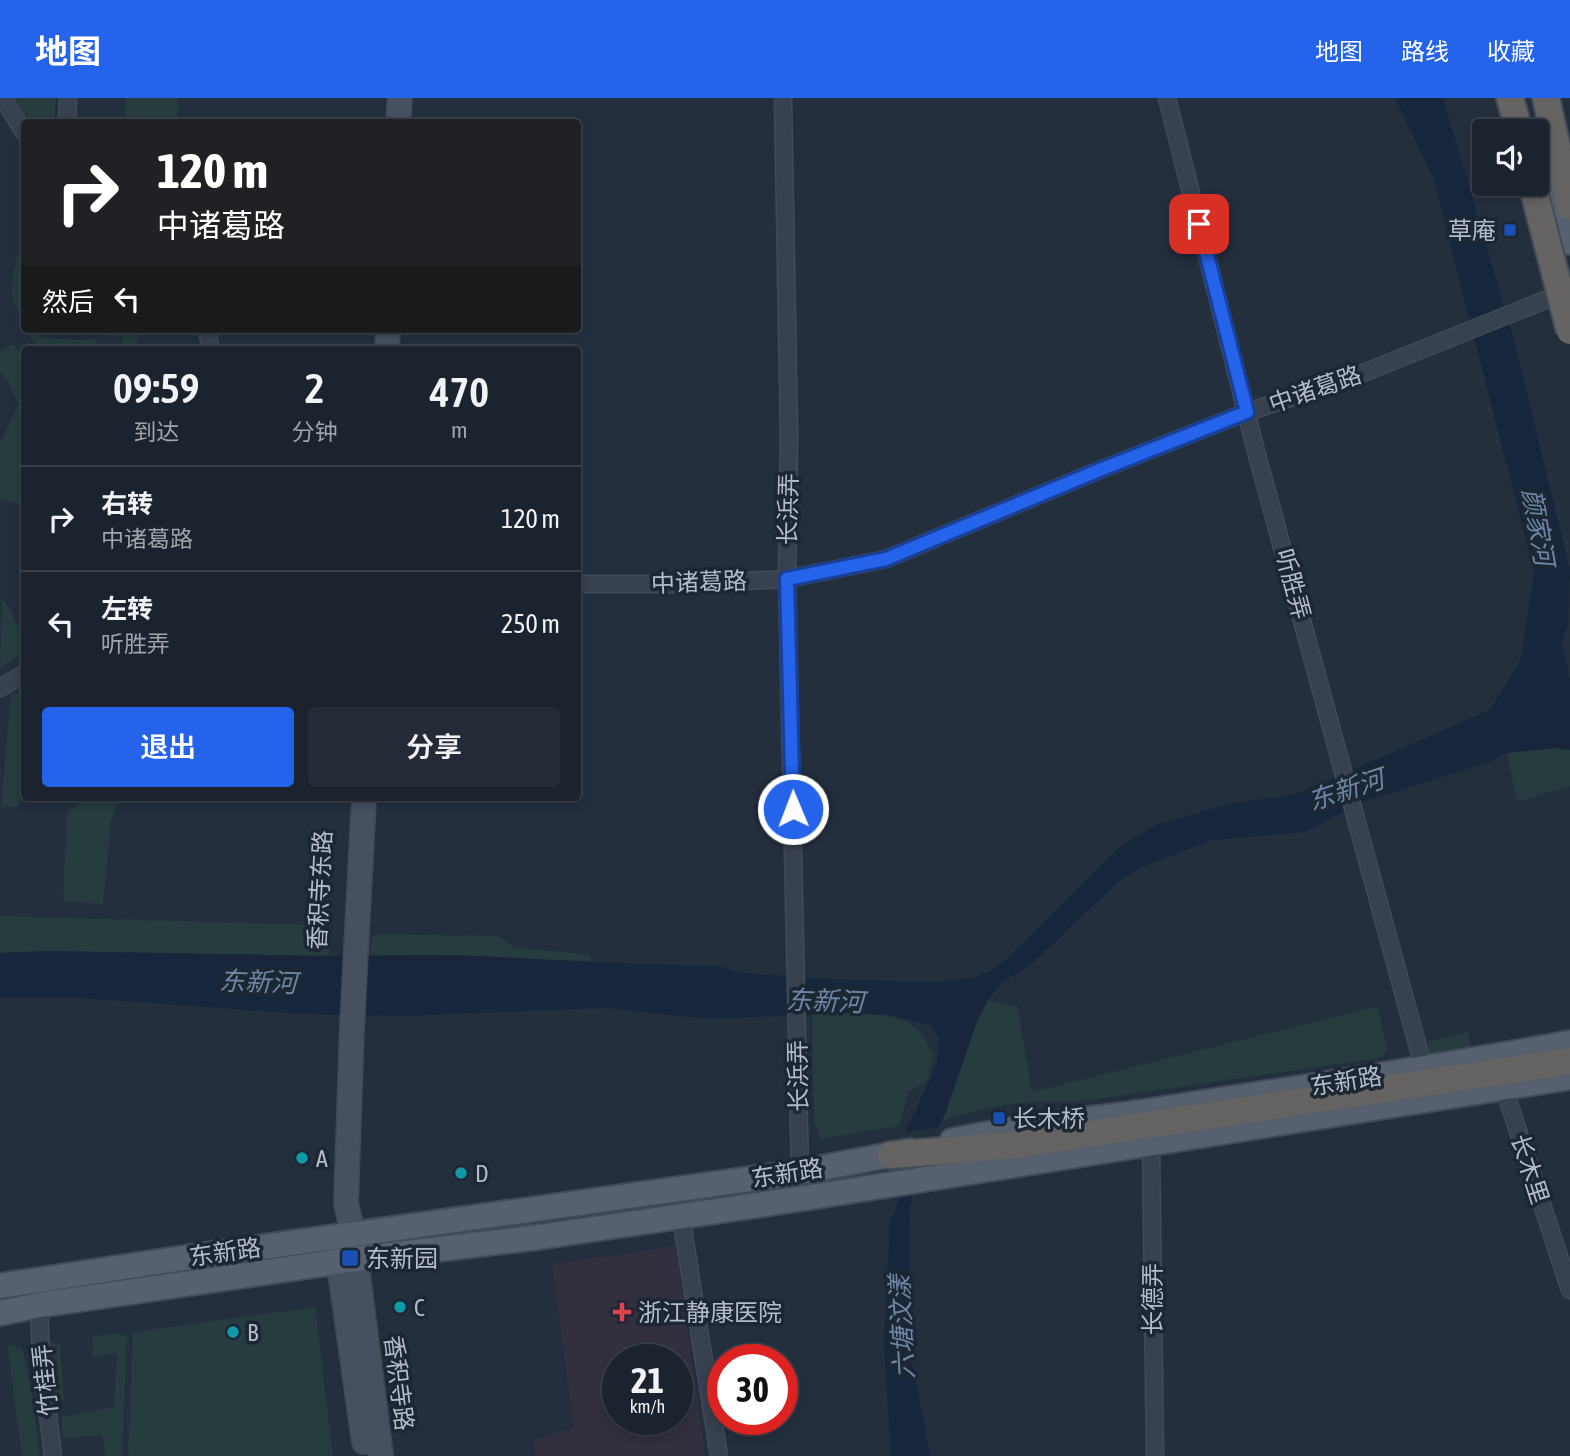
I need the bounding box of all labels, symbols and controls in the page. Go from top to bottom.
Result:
text: 地图 [35,32,101,70]
text: 地图 [1315,38,1363,65]
text: 路线 [1401,38,1449,65]
text: 收藏 [1487,38,1535,65]
map controls [1472,119,1549,196]
button: sound [1472,119,1549,196]
text: 120 m [157,142,268,198]
icon: right [42,147,133,238]
pin [1169,194,1229,254]
icon: arrive [1180,205,1218,243]
text: 中诸葛路 [157,207,285,244]
place label: 草庵 [1448,217,1496,244]
marker: 草庵 [1502,222,1518,238]
icon: left [108,280,146,318]
text: 然后 [42,287,94,317]
street label: 中诸葛路 [1265,361,1365,417]
text: 09:59 [113,364,200,412]
text: 2 [305,364,324,412]
text: 470 [430,368,489,416]
text: m [451,417,468,443]
text: 到达 [133,419,179,445]
text: 分钟 [292,419,338,445]
street label: 长浜弄 [774,473,802,545]
water label: 颜家河 [1516,486,1560,573]
text: 右转 [101,489,153,519]
icon: right [42,500,80,538]
text: 120 m [501,504,560,534]
text: 中诸葛路 [101,526,193,552]
street label: 听胜弄 [1271,546,1315,622]
street label: 中诸葛路 [651,567,747,597]
text: 左转 [101,594,153,624]
icon: left [42,605,80,643]
text: 250 m [501,609,560,639]
text: 听胜弄 [101,631,170,657]
button: 退出 [42,707,294,787]
button: 分享 [308,707,560,787]
water label: 东新河 [1304,762,1392,816]
position arrow [756,772,830,846]
street label: 香积寺东路 [303,829,337,951]
water label: 东新河 [218,966,302,999]
water label: 东新河 [785,985,869,1018]
street label: 长浜弄 [784,1040,812,1112]
street label: 东新路 [1308,1062,1384,1100]
place label: 长木桥 [1013,1105,1085,1132]
marker: 长木桥 [991,1110,1007,1126]
street label: 长木里 [1506,1131,1554,1207]
place label: A [316,1145,328,1172]
marker: A [294,1150,310,1166]
street label: 东新路 [749,1154,825,1192]
place label: D [475,1160,488,1187]
marker: D [453,1165,469,1181]
street label: 东新路 [187,1234,263,1270]
place label: 东新园 [366,1245,438,1272]
marker: 东新园 [340,1248,360,1268]
street label: 长德弄 [1139,1263,1166,1335]
water label: 六塘汶漾 [884,1271,920,1380]
place label: C [414,1294,425,1321]
marker: C [392,1299,408,1315]
place label: 浙江静康医院 [638,1299,782,1326]
marker: 浙江静康医院 [612,1302,632,1322]
place label: B [247,1319,259,1346]
marker: B [225,1324,241,1340]
street label: 香积寺路 [380,1334,418,1432]
street label: 竹桂弄 [28,1343,62,1417]
speed limit sign: 30 [707,1344,798,1435]
text: 21 [631,1360,664,1400]
text: km/h [630,1396,665,1417]

